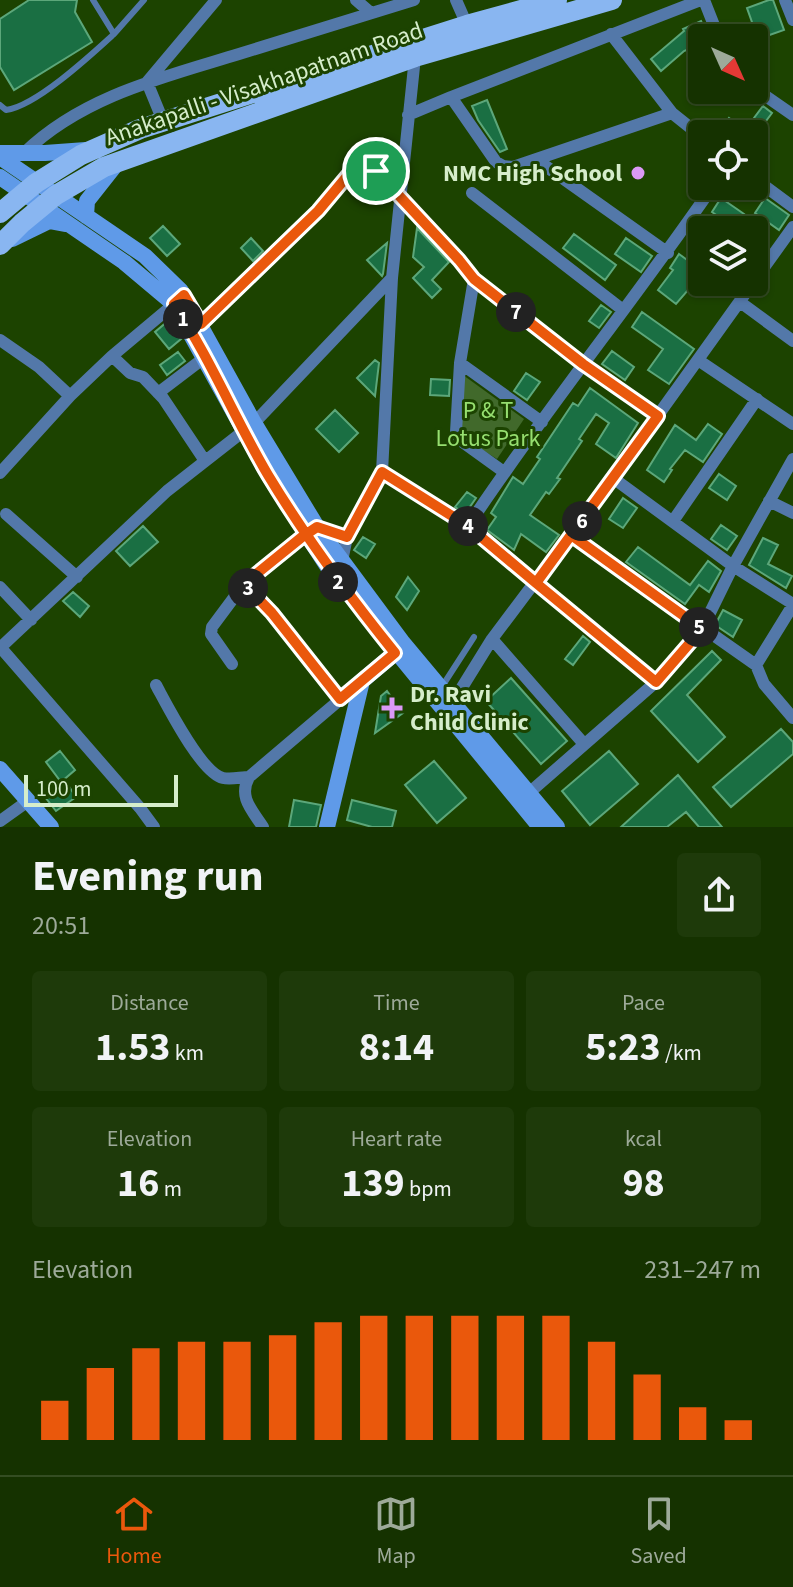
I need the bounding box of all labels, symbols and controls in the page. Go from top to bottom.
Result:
street label: Anakapalli - Visakhapatnam Road [100,13,428,155]
north arrow [688,24,768,104]
map controls [688,24,768,296]
button: locate [688,120,768,200]
pin [342,137,410,205]
icon: arrive [354,149,398,193]
place label: NMC High School [443,156,622,191]
marker: NMC High School [629,164,647,182]
button: layers [688,216,768,296]
pin: 7 [496,292,536,332]
text: 7 [510,296,522,328]
pin: 1 [163,299,203,339]
text: 1 [177,303,189,335]
park label: P & T Lotus Park [436,393,541,456]
pin: 6 [562,501,602,541]
text: 6 [576,505,588,537]
pin: 4 [448,506,488,546]
text: 4 [462,510,474,542]
pin: 2 [318,562,358,602]
text: 2 [332,566,344,598]
pin: 3 [228,568,268,608]
text: 3 [242,572,254,604]
pin: 5 [679,607,719,647]
text: 5 [693,611,705,643]
place label: Dr. Ravi Child Clinic [410,677,529,740]
marker: Dr. Ravi Child Clinic [381,697,403,719]
scale bar [24,771,178,807]
text: 100 m [36,773,91,805]
text: Evening run [32,845,264,908]
button: share [677,853,761,937]
text: 20:51 [32,907,90,944]
text: Distance [110,987,189,1019]
text: Time [373,987,420,1019]
text: Pace [622,987,665,1019]
text: 1.53 [95,1019,170,1076]
text: 8:14 [359,1019,434,1076]
text: 5:23 [585,1019,661,1076]
text: km [170,1037,204,1069]
text: /km [661,1037,702,1069]
text: Elevation [107,1123,192,1155]
text: Heart rate [351,1123,442,1155]
text: kcal [625,1123,662,1155]
text: 16 [117,1155,159,1212]
text: 139 [341,1155,405,1212]
text: 98 [622,1155,665,1212]
text: m [159,1173,182,1205]
text: bpm [405,1173,452,1205]
text: Elevation [32,1251,133,1288]
text: 231–247 m [644,1251,761,1288]
tab: Home [106,1492,162,1572]
tab: Map [374,1492,418,1572]
tab: Saved [631,1492,687,1572]

